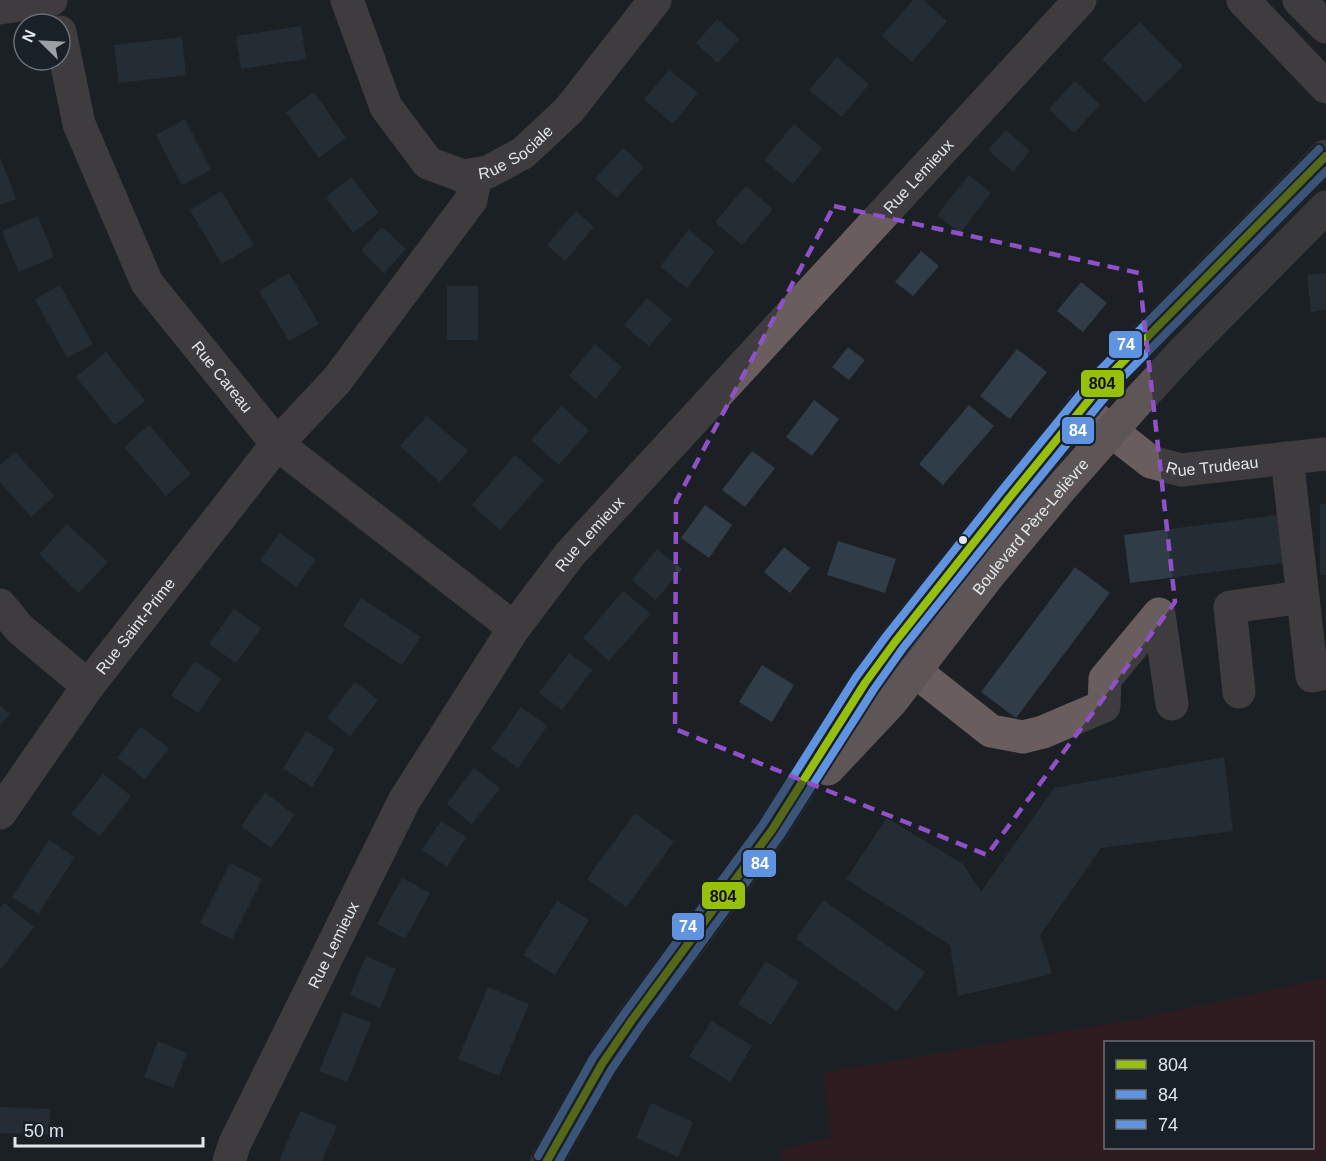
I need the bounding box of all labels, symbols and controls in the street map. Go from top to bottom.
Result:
north arrow [12,12,72,72]
text: N [19,27,39,45]
street label: Rue Sociale [477,122,556,182]
street label: Rue Lemieux [880,136,957,217]
line badge: 74 [1108,330,1143,359]
text: 74 [1117,336,1135,353]
street label: Rue Careau [188,338,256,416]
line badge: 804 [1080,369,1125,398]
text: 804 [1089,375,1115,392]
line badge: 84 [1061,416,1095,445]
text: 84 [1069,422,1087,439]
street label: Rue Trudeau [1164,454,1259,479]
street label: Boulevard Père-Lelièvre [969,455,1092,598]
street label: Rue Lemieux [552,493,627,575]
unlabelled marker [957,534,969,546]
street label: Rue Saint-Prime [93,574,178,678]
line badge: 84 [742,849,777,878]
text: 84 [751,855,769,872]
line badge: 804 [701,881,746,910]
text: 804 [710,888,736,905]
street label: Rue Lemieux [305,899,362,991]
line badge: 74 [671,912,705,941]
text: 74 [679,918,697,935]
legend [1104,1041,1314,1149]
text: 804 [1158,1055,1188,1075]
text: 84 [1158,1085,1178,1105]
scale bar [15,1110,202,1148]
text: 74 [1158,1115,1178,1135]
text: 50 m [24,1121,64,1141]

